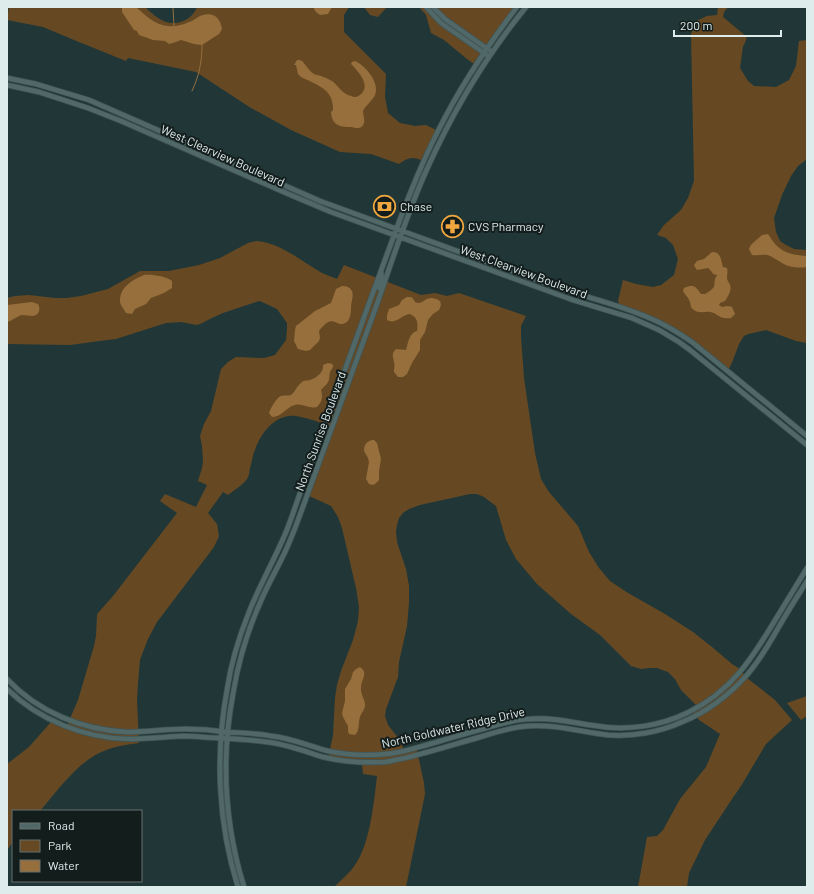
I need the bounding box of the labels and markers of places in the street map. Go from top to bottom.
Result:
bank icon: Chase [371,193,397,219]
place label: Chase [400,199,432,213]
pharmacy icon: CVS Pharmacy [439,213,465,239]
place label: CVS Pharmacy [468,219,544,233]

